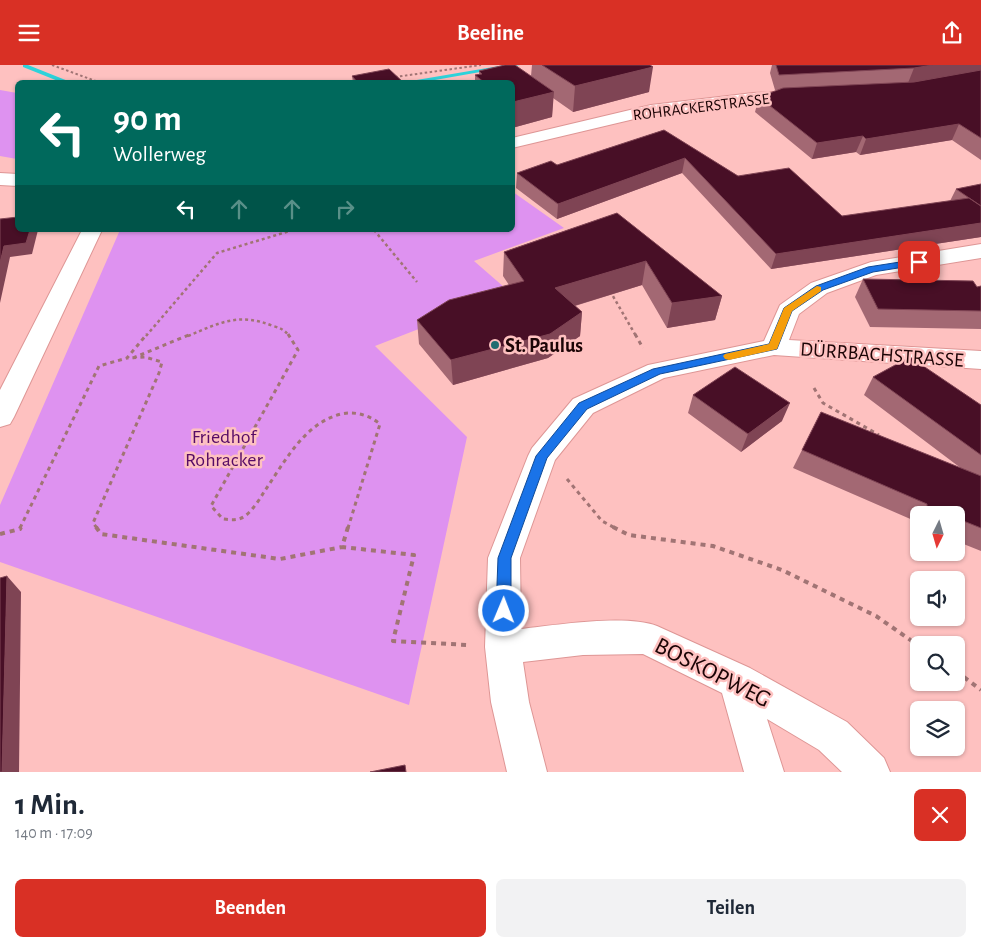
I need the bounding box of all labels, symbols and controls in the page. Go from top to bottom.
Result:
icon: menu [15,19,43,47]
icon: share [938,19,966,47]
text: Beeline [457,22,524,44]
street label: ROHRACKERSTRASSE [632,91,771,123]
icon: left [30,100,95,165]
text: 90 m [113,102,182,137]
text: Wollerweg [113,143,206,165]
icon: left [172,195,200,223]
icon: ahead [225,195,253,223]
icon: ahead [278,195,306,223]
icon: right [331,195,359,223]
pin [898,241,940,283]
icon: arrive [905,248,933,276]
place label: St. Paulus [505,336,583,356]
marker: St. Paulus [489,339,501,351]
street label: DÜRRBACHSTRASSE [800,339,965,371]
park label: Friedhof Rohracker [185,427,264,470]
north arrow [910,506,965,561]
map controls [910,506,965,756]
button: sound [910,571,965,626]
position arrow [477,584,529,636]
street label: BOSKOPWEG [651,634,774,712]
button: search [910,636,965,691]
button: layers [910,701,965,756]
button: close [914,789,966,841]
text: 1 Min. [15,790,85,820]
text: 140 m · 17:09 [15,825,93,841]
button: Beenden [15,879,486,937]
button: Teilen [496,879,966,937]

